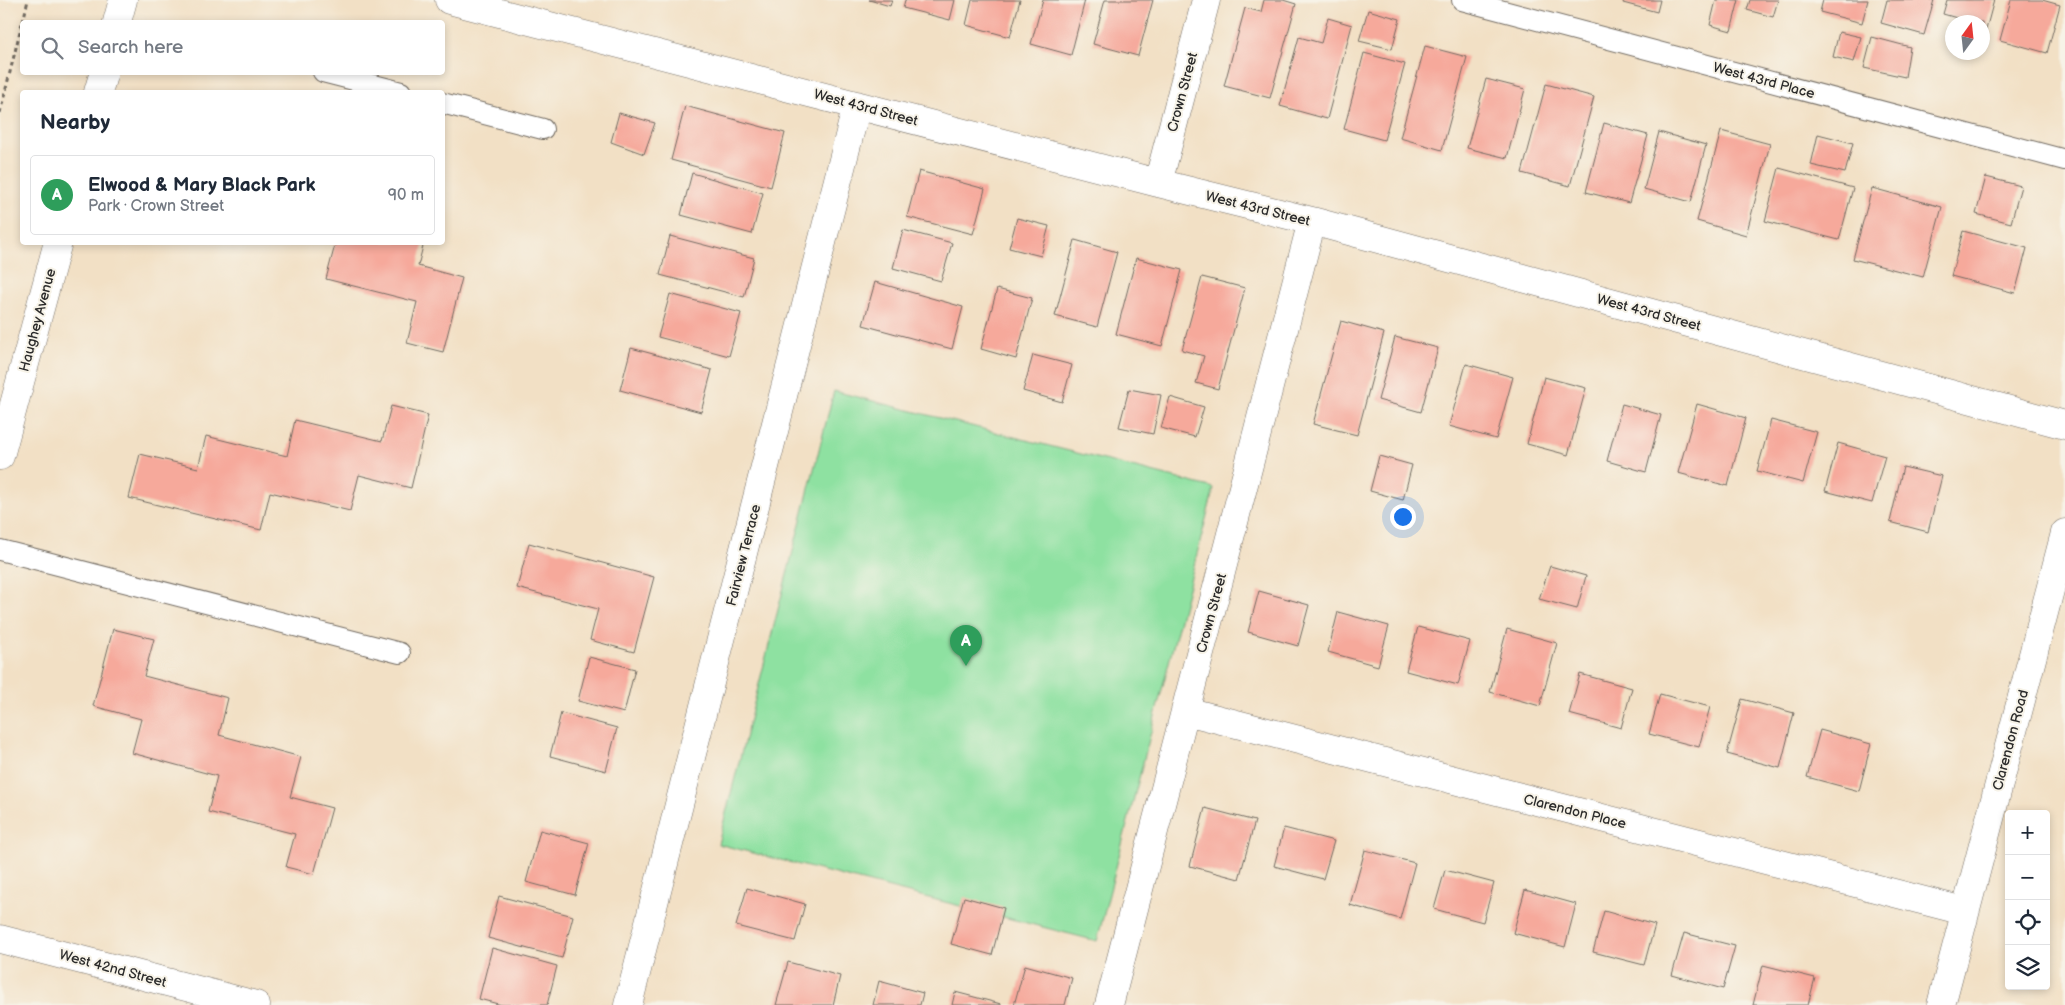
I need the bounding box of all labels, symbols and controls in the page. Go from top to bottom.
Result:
north arrow [1945,15,1990,60]
search box [20,20,445,75]
icon: search [38,34,66,62]
text: Search here [78,36,183,59]
street label: Crown Street [1164,50,1201,134]
street label: West 43rd Place [1711,59,1817,102]
street label: West 43rd Street [812,85,921,130]
text: Nearby [40,110,110,135]
text: Elwood & Mary Black Park [88,174,316,197]
text: A [52,186,62,205]
text: 90 m [388,186,424,205]
street label: West 43rd Street [1204,187,1313,230]
text: Park · Crown Street [88,197,224,216]
street label: Haughey Avenue [16,267,59,374]
street label: West 43rd Street [1595,290,1704,335]
street label: Fairview Terrace [723,503,764,608]
your location [1390,504,1416,530]
street label: Crown Street [1193,571,1230,655]
pin: A [950,625,982,666]
street label: Clarendon Road [1989,688,2032,792]
street label: Clarendon Place [1522,791,1628,832]
map controls [2005,810,2050,990]
button: + [2005,810,2050,855]
button: − [2005,855,2050,900]
button: locate [2005,900,2050,945]
button: layers [2005,945,2050,990]
street label: West 42nd Street [58,946,169,991]

